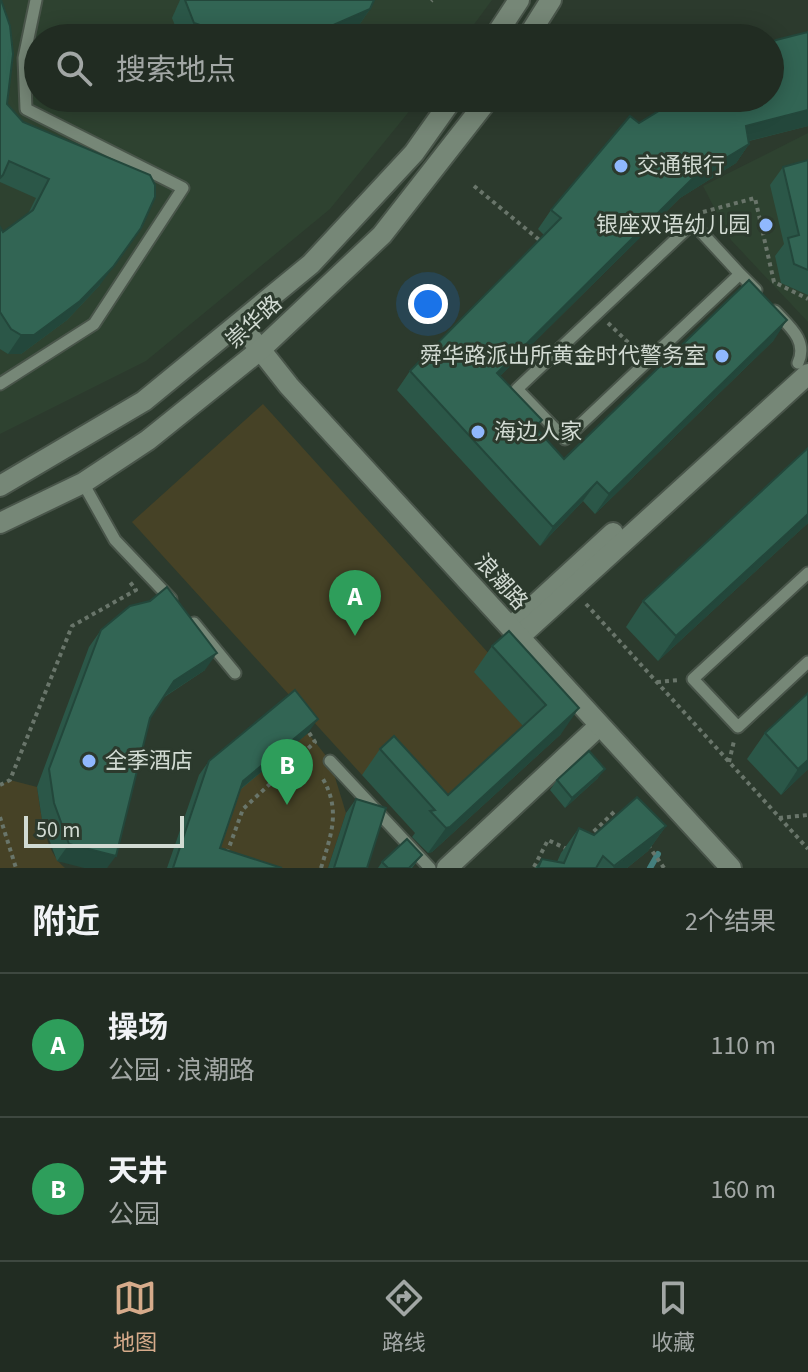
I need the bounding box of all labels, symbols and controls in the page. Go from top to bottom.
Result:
search box [24,24,784,112]
icon: search [52,46,96,90]
text: 搜索地点 [116,49,236,92]
place label: 交通银行 [637,150,725,182]
marker: 交通银行 [612,157,630,175]
place label: 银座双语幼儿园 [596,209,750,241]
marker: 银座双语幼儿园 [757,216,775,234]
your location [408,284,448,324]
street label: 崇华路 [219,288,289,356]
place label: 舜华路派出所黄金时代警务室 [420,340,706,372]
marker: 舜华路派出所黄金时代警务室 [713,347,731,365]
place label: 海边人家 [494,416,582,448]
marker: 海边人家 [469,423,487,441]
street label: 浪潮路 [467,547,535,617]
pin: A [329,570,381,636]
pin: B [261,739,313,805]
place label: 全季酒店 [105,745,193,777]
marker: 全季酒店 [80,752,98,770]
scale bar [24,812,184,848]
text: 50 m [36,814,81,846]
text: 附近 [32,898,100,947]
text: 2个结果 [685,903,776,940]
text: 操场 [108,1006,168,1049]
text: A [51,1027,65,1064]
text: 110 m [710,1027,776,1064]
text: 公园 · 浪潮路 [108,1052,255,1089]
text: 天井 [108,1150,168,1193]
text: B [50,1171,66,1208]
text: 160 m [710,1171,776,1208]
text: 公园 [108,1196,160,1233]
tab: 地图 [113,1276,157,1359]
tab: 路线 [382,1276,426,1359]
tab: 收藏 [651,1276,695,1359]

